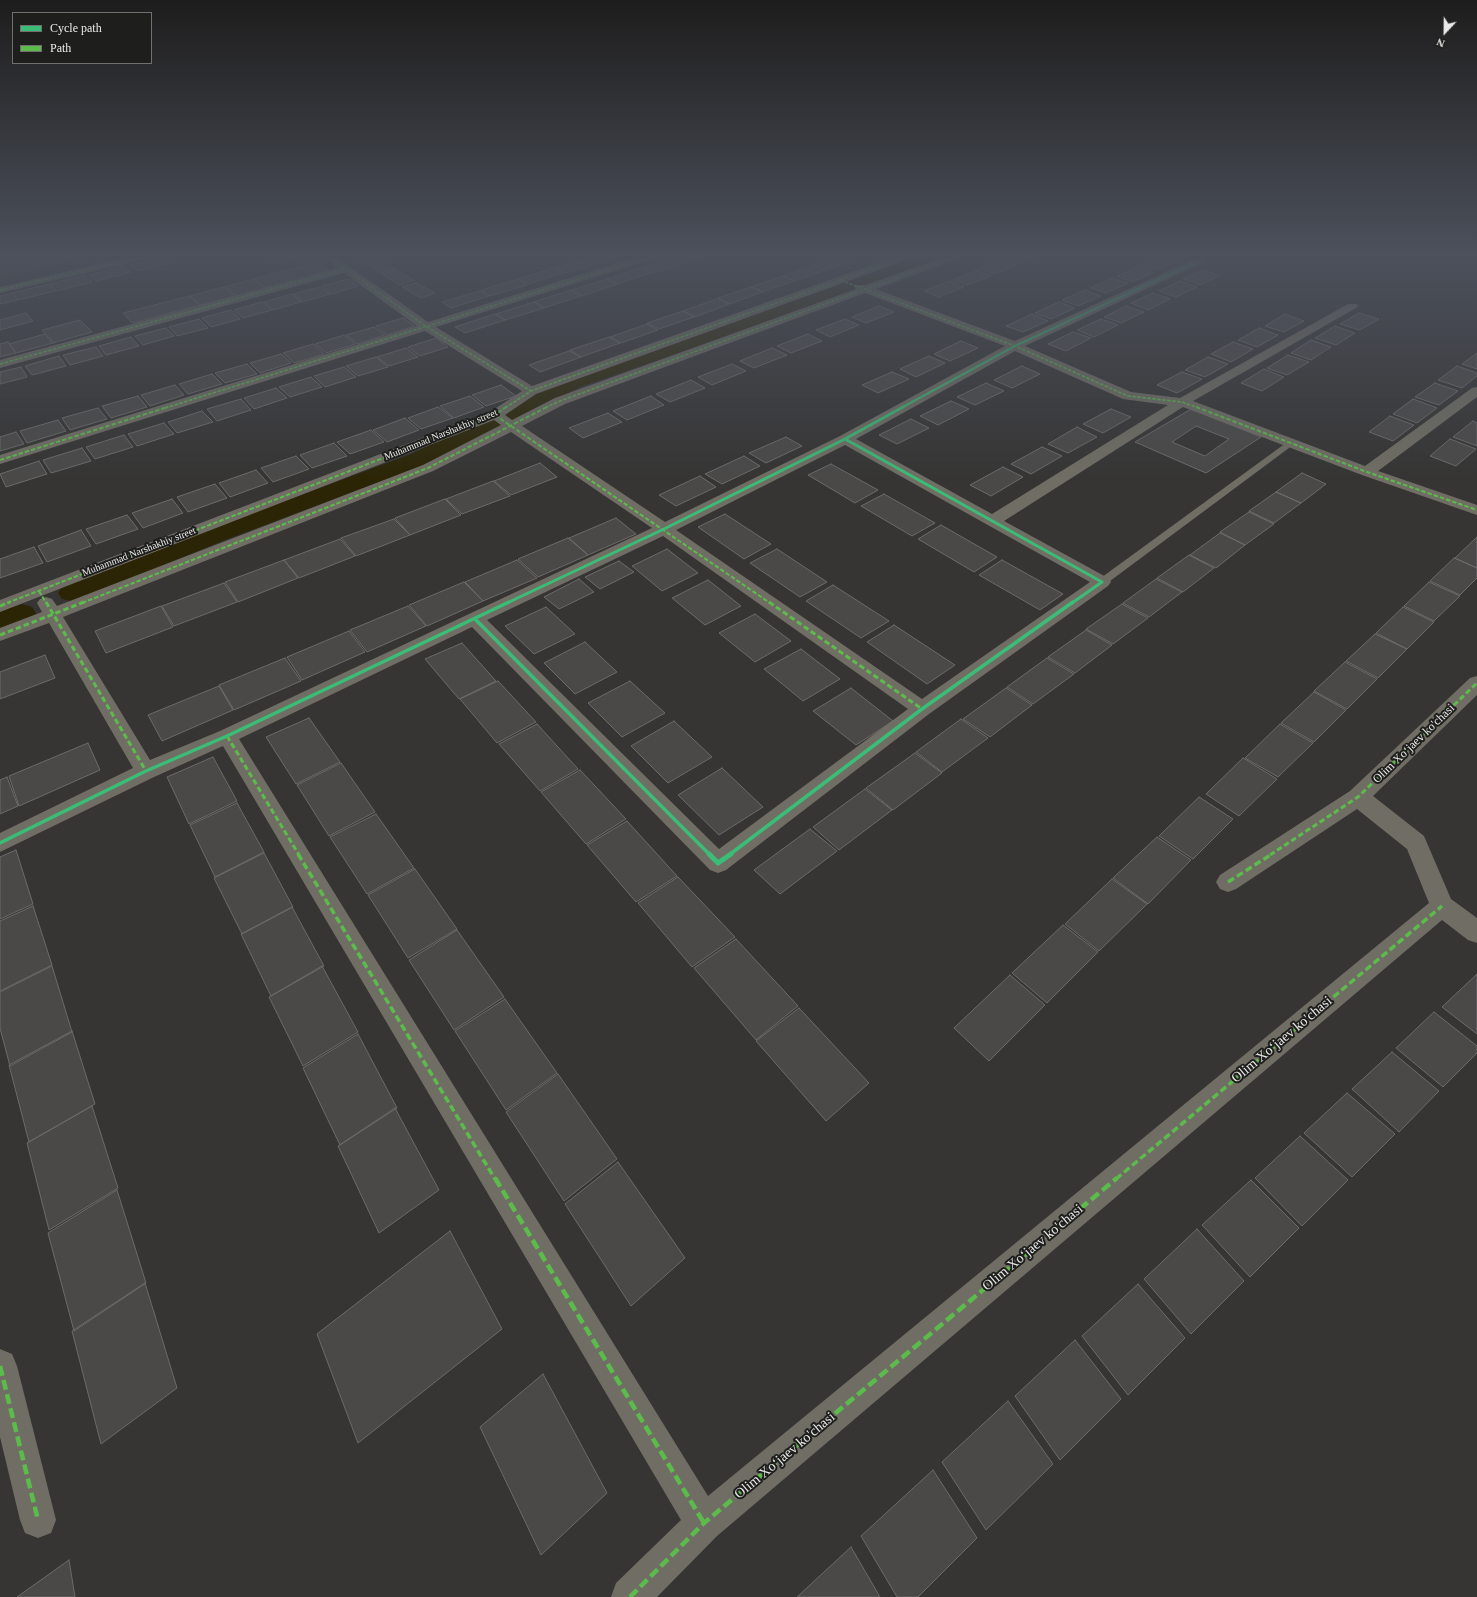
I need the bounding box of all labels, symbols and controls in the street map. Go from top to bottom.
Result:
legend [12,12,152,64]
north arrow [1425,12,1465,52]
text: Cycle path [50,21,102,35]
text: N [1435,36,1446,50]
text: Path [50,41,71,55]
street label: Muhammad Narshakhiy street [383,407,499,463]
street label: Muhammad Narshakhiy street [80,525,198,579]
street label: Olim Xoʻjaev ko'chasi [1370,701,1458,787]
street label: Olim Xoʻjaev ko'chasi [1228,993,1336,1087]
street label: Olim Xoʻjaev ko'chasi [979,1201,1087,1295]
street label: Olim Xoʻjaev ko'chasi [731,1409,839,1503]

